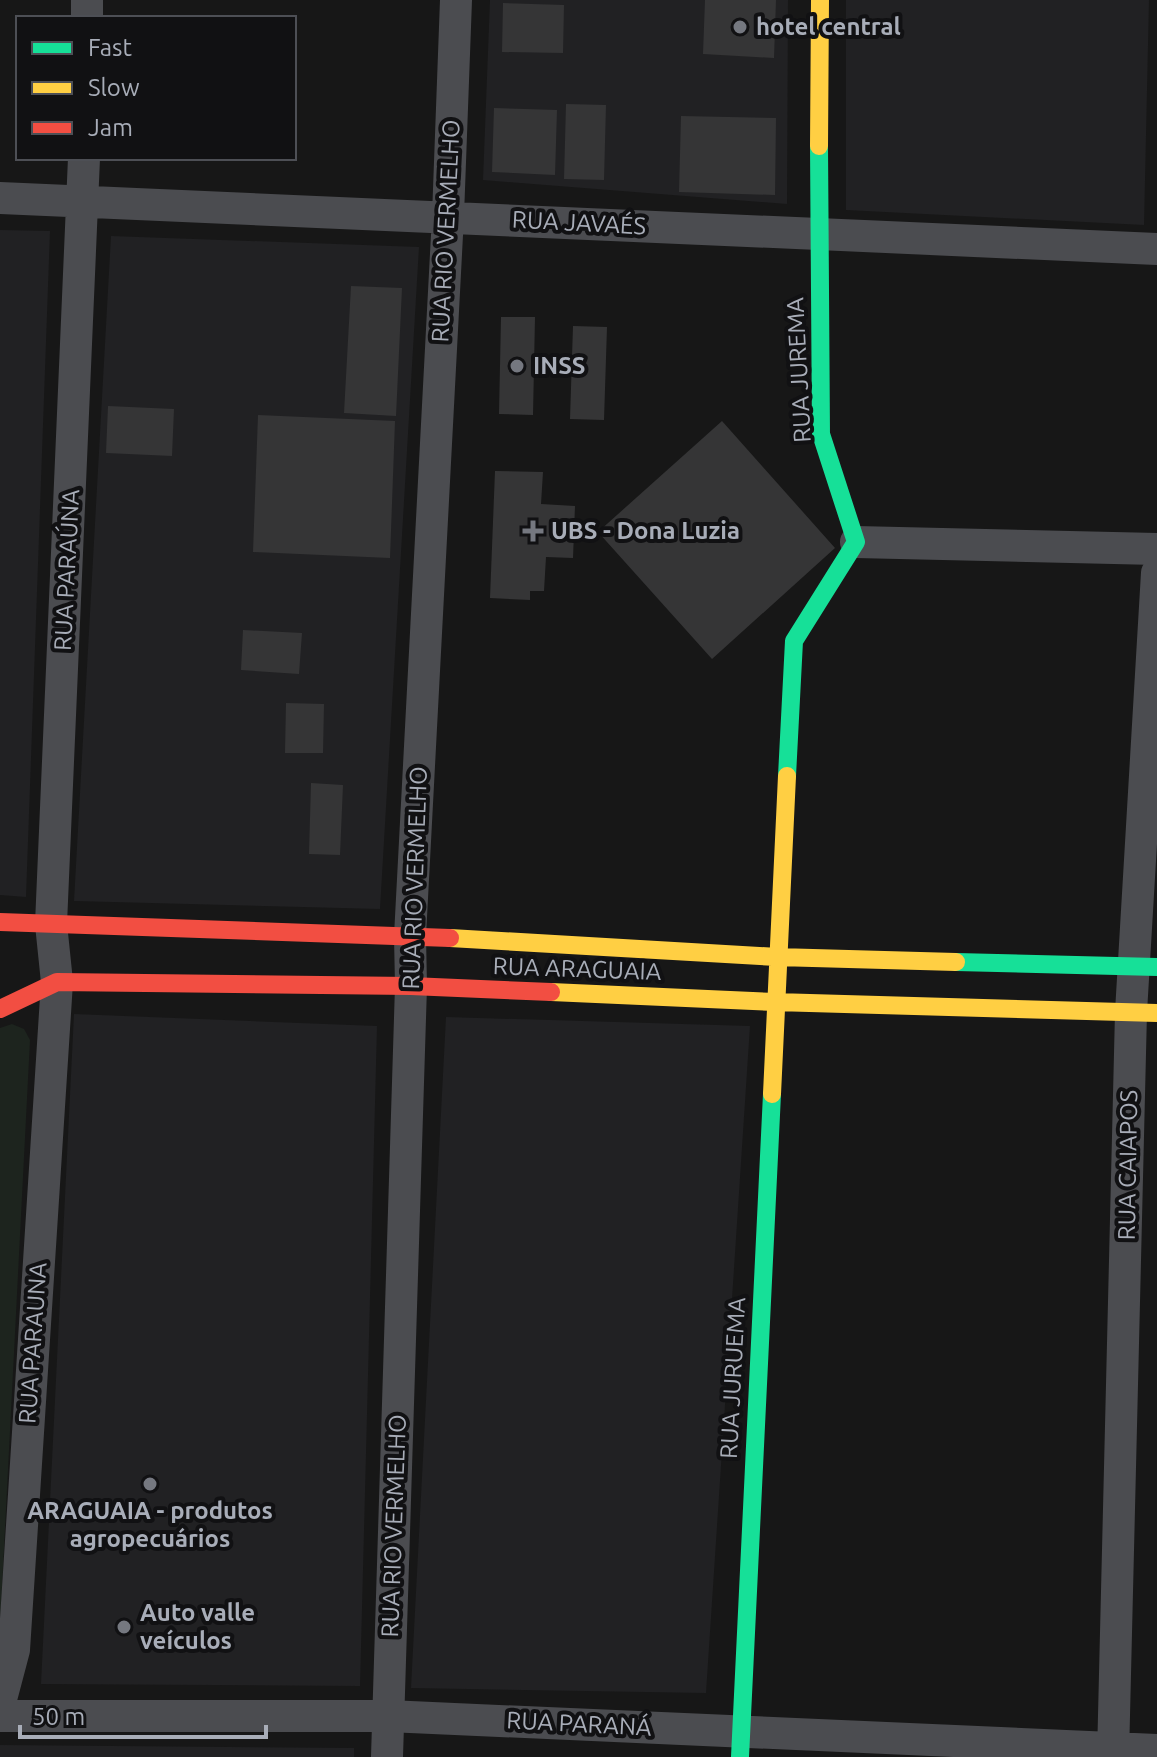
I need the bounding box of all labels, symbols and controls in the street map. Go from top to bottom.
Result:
place label: hotel central [756,13,901,40]
legend [16,16,296,160]
marker: hotel central [731,18,749,36]
text: Fast [88,34,132,61]
text: Slow [88,74,140,101]
text: Jam [88,114,133,141]
street label: RUA RIO VERMELHO [426,119,465,343]
street label: RUA JAVAÉS [511,205,647,239]
street label: RUA JUREMA [781,296,816,443]
place label: INSS [533,352,585,379]
marker: INSS [508,357,526,375]
street label: RUA PARAÚNA [48,488,84,651]
place label: UBS - Dona Luzia [551,517,740,544]
marker: UBS - Dona Luzia [522,520,544,542]
street label: RUA RIO VERMELHO [397,766,432,990]
street label: RUA ARAGUAIA [492,952,662,985]
street label: RUA CAIAPOS [1113,1089,1142,1240]
street label: RUA PARAUNA [13,1261,52,1425]
street label: RUA JURUEMA [715,1296,750,1459]
street label: RUA RIO VERMELHO [376,1414,411,1638]
marker: ARAGUAIA - produtos agropecuários [141,1475,159,1493]
place label: ARAGUAIA - produtos agropecuários [27,1497,273,1552]
place label: Auto valle veículos [140,1599,255,1654]
marker: Auto valle veículos [115,1618,133,1636]
scale bar [20,1689,266,1739]
text: 50 m [32,1703,85,1730]
street label: RUA PARANÁ [506,1705,653,1741]

